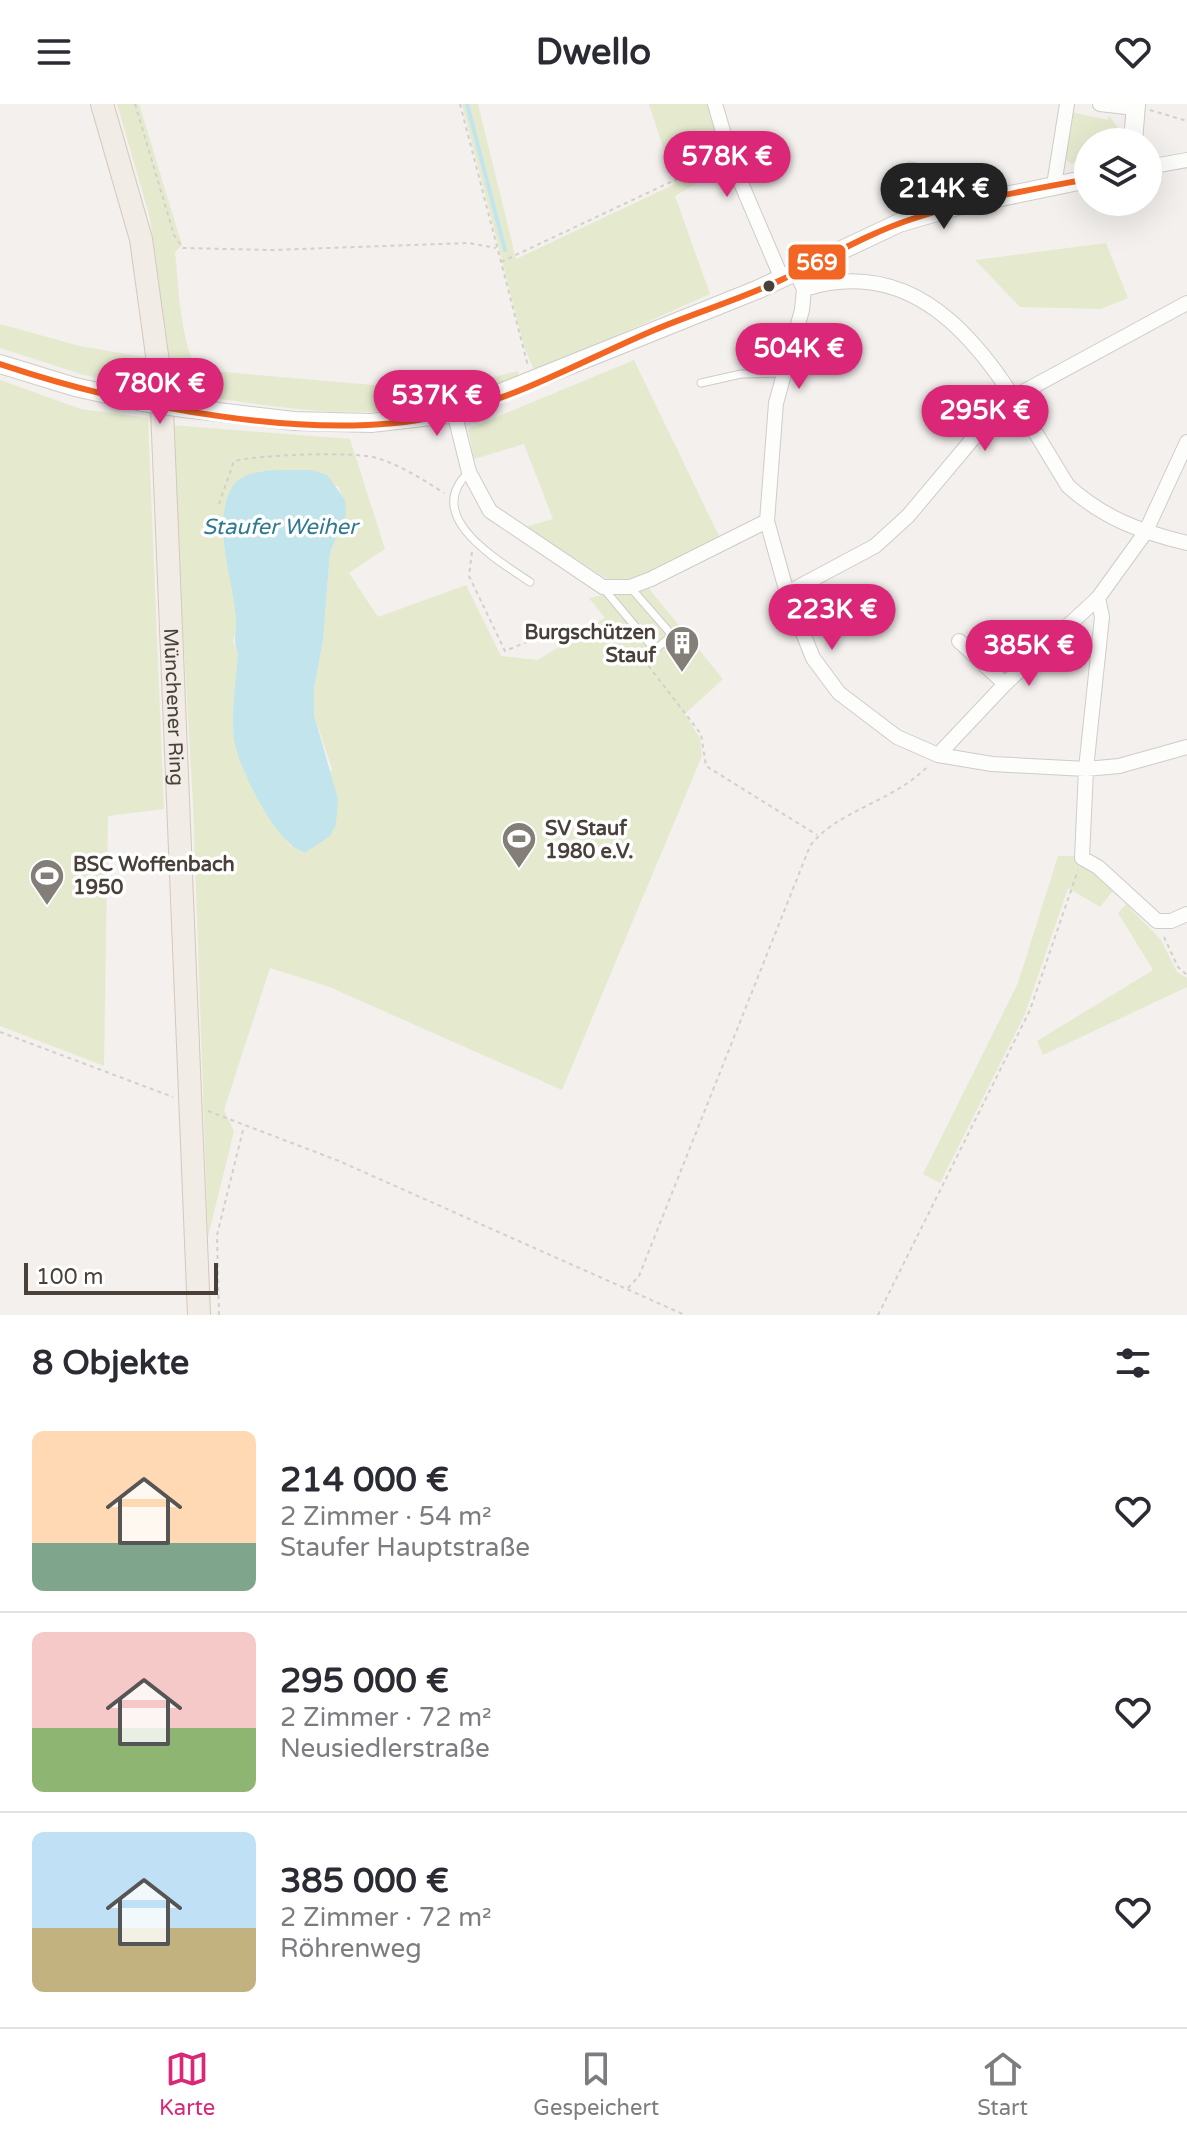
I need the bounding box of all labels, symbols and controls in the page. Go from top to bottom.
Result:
icon: menu [32,30,76,74]
icon: heart [1111,30,1155,74]
text: Dwello [536,31,651,74]
map controls [1074,128,1162,216]
button: layers [1074,128,1162,216]
pin: 578K € [662,131,792,199]
text: 578K € [682,141,772,172]
pin: 214K € [879,163,1009,231]
text: 214K € [899,173,989,204]
line badge: 569 [787,243,847,281]
text: 569 [796,250,838,276]
unlabelled marker [761,278,777,294]
pin: 504K € [734,323,864,391]
text: 504K € [754,333,844,364]
pin: 780K € [95,358,225,426]
text: 780K € [115,368,205,399]
pin: 537K € [372,370,502,438]
text: 537K € [392,380,482,411]
pin: 295K € [920,385,1050,453]
text: 295K € [940,395,1030,426]
water label: Staufer Weiher [203,514,360,540]
pin: 223K € [767,584,897,652]
text: 223K € [787,594,877,625]
pin: 385K € [964,620,1094,688]
place label: Burgschützen Stauf [524,621,656,668]
building icon: Burgschützen Stauf [663,624,701,674]
street label: Münchener Ring [158,627,188,786]
text: 385K € [984,630,1074,661]
place label: SV Stauf 1980 e.V. [545,817,633,864]
sports icon: SV Stauf 1980 e.V. [500,820,538,870]
place label: BSC Woffenbach 1950 [73,853,235,900]
sports icon: BSC Woffenbach 1950 [28,857,66,907]
scale bar [24,1259,218,1295]
text: 100 m [36,1264,103,1290]
icon: filters [1111,1341,1155,1385]
text: 8 Objekte [32,1343,189,1384]
text: 214 000 € [280,1460,449,1501]
icon: home [96,1463,192,1559]
icon: heart [1111,1489,1155,1533]
text: 2 Zimmer · 54 m² [280,1501,492,1532]
text: Staufer Hauptstraße [280,1532,530,1563]
text: 295 000 € [280,1661,449,1702]
icon: home [96,1664,192,1760]
icon: heart [1111,1690,1155,1734]
text: 2 Zimmer · 72 m² [280,1702,492,1733]
text: Neusiedlerstraße [280,1733,490,1764]
text: 385 000 € [280,1861,449,1902]
icon: home [96,1864,192,1960]
icon: heart [1111,1890,1155,1934]
text: 2 Zimmer · 72 m² [280,1902,492,1933]
text: Röhrenweg [280,1933,422,1964]
tab: Karte [159,2047,215,2121]
tab: Gespeichert [533,2047,659,2121]
tab: Start [977,2047,1028,2121]

